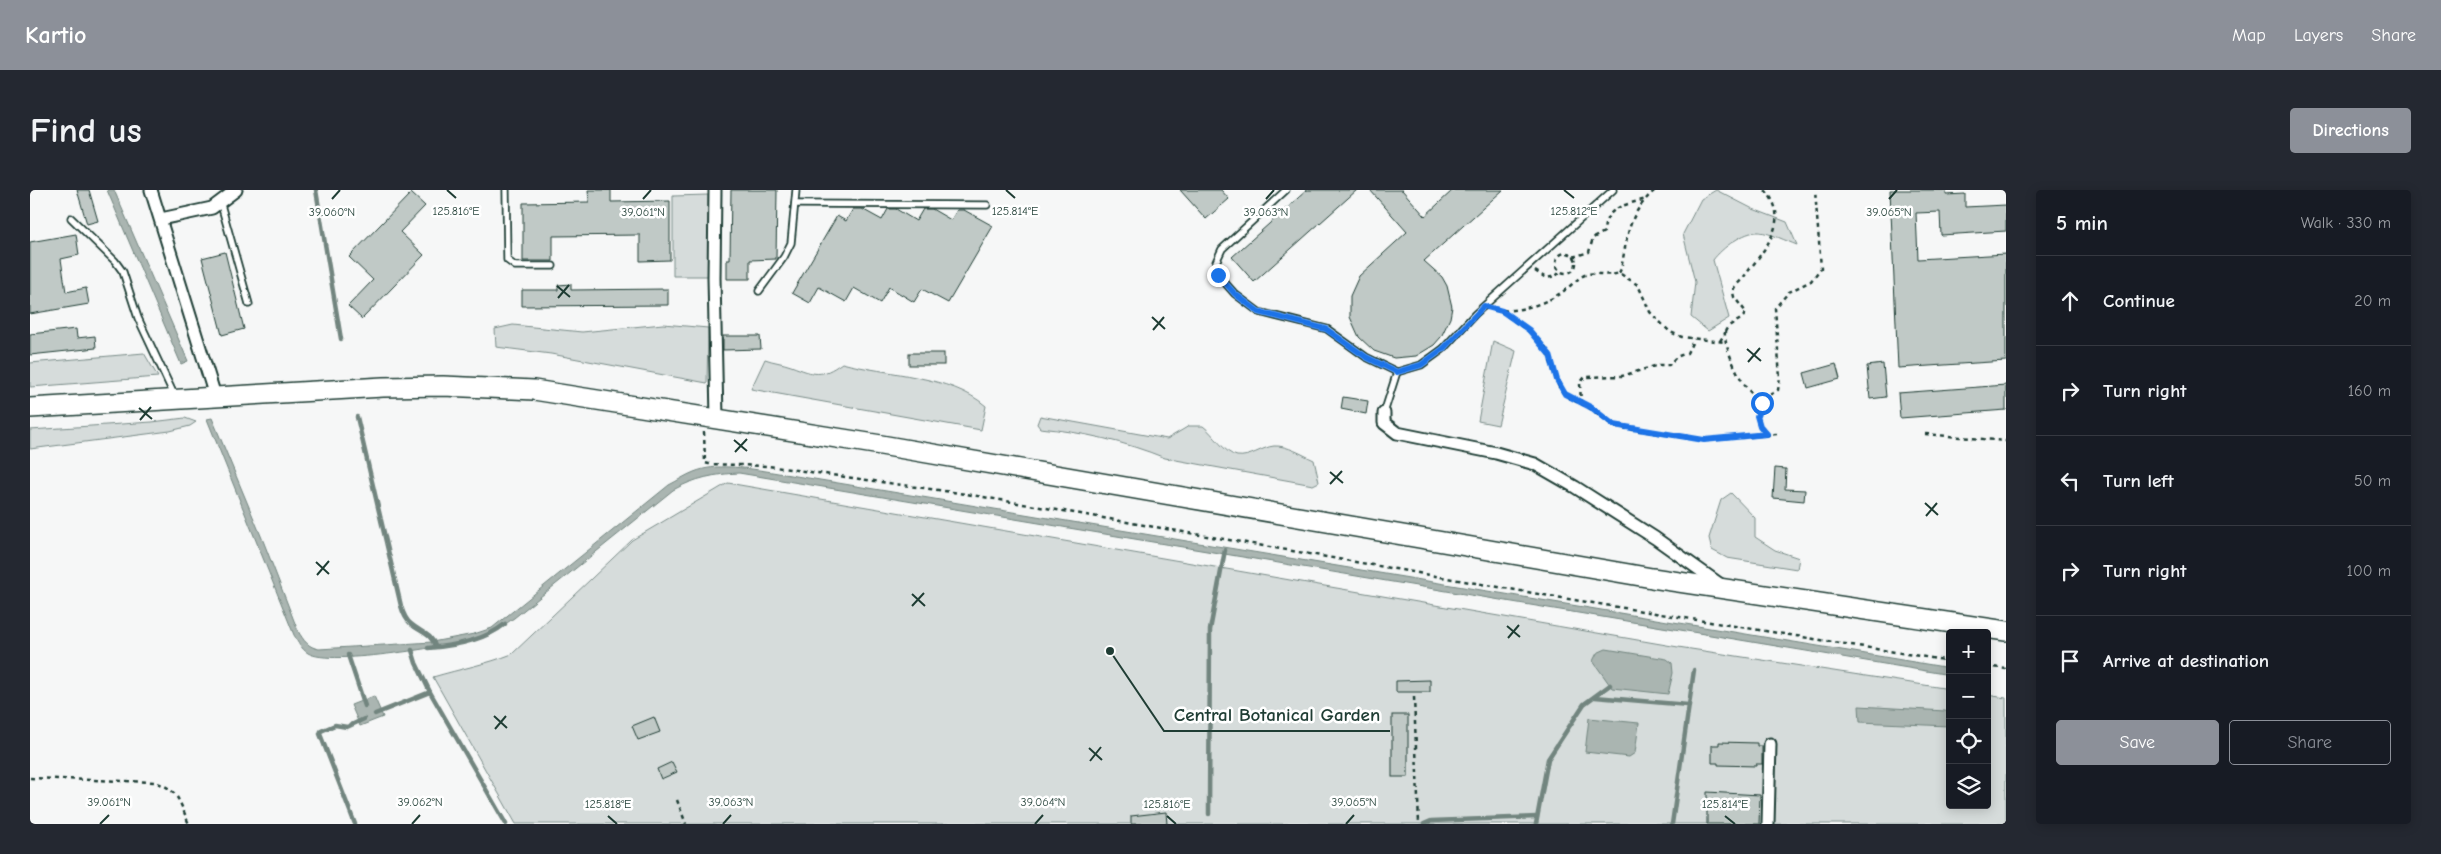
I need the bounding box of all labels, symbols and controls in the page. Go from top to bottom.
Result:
text: Kartio [25,21,87,49]
text: Map [2232,25,2266,46]
text: Layers [2294,25,2343,46]
text: Share [2371,25,2416,46]
button: Directions [2290,108,2411,153]
text: Find us [30,110,142,151]
text: 125.816°E [432,204,480,218]
text: 125.814°E [992,204,1038,218]
text: 125.812°E [1551,204,1597,218]
text: 39.060°N [309,205,355,219]
text: 39.061°N [621,205,665,219]
text: 39.063°N [1243,205,1289,219]
text: 39.065°N [1866,205,1912,219]
text: 5 min [2056,211,2108,235]
text: Walk · 330 m [2301,214,2391,232]
route end [1207,264,1230,287]
icon: ahead [2056,287,2084,315]
text: Continue [2103,290,2175,312]
text: 20 m [2354,292,2391,310]
icon: right [2056,377,2084,405]
text: Turn right [2103,380,2187,402]
text: 160 m [2348,382,2391,400]
route start [1751,392,1774,415]
icon: left [2056,467,2084,495]
text: Turn left [2103,470,2174,492]
text: 50 m [2354,472,2391,490]
icon: right [2056,557,2084,585]
text: Turn right [2103,560,2187,582]
text: 100 m [2347,562,2391,580]
map controls [1946,629,1991,809]
button: + [1946,629,1991,674]
icon: arrive [2056,647,2084,675]
text: Arrive at destination [2103,650,2269,672]
button: − [1946,674,1991,719]
callout: Central Botanical Garden [1164,697,1390,731]
text: Central Botanical Garden [1174,704,1380,726]
button: locate [1946,719,1991,764]
button: Save [2056,720,2219,765]
button: Share [2229,720,2391,765]
button: layers [1946,764,1991,809]
text: 39.061°N [87,795,131,809]
text: 39.062°N [397,795,443,809]
text: 39.063°N [708,795,754,809]
text: 39.064°N [1021,795,1065,809]
text: 39.065°N [1331,795,1377,809]
text: 125.818°E [585,797,631,811]
text: 125.816°E [1143,797,1191,811]
text: 125.814°E [1702,797,1748,811]

